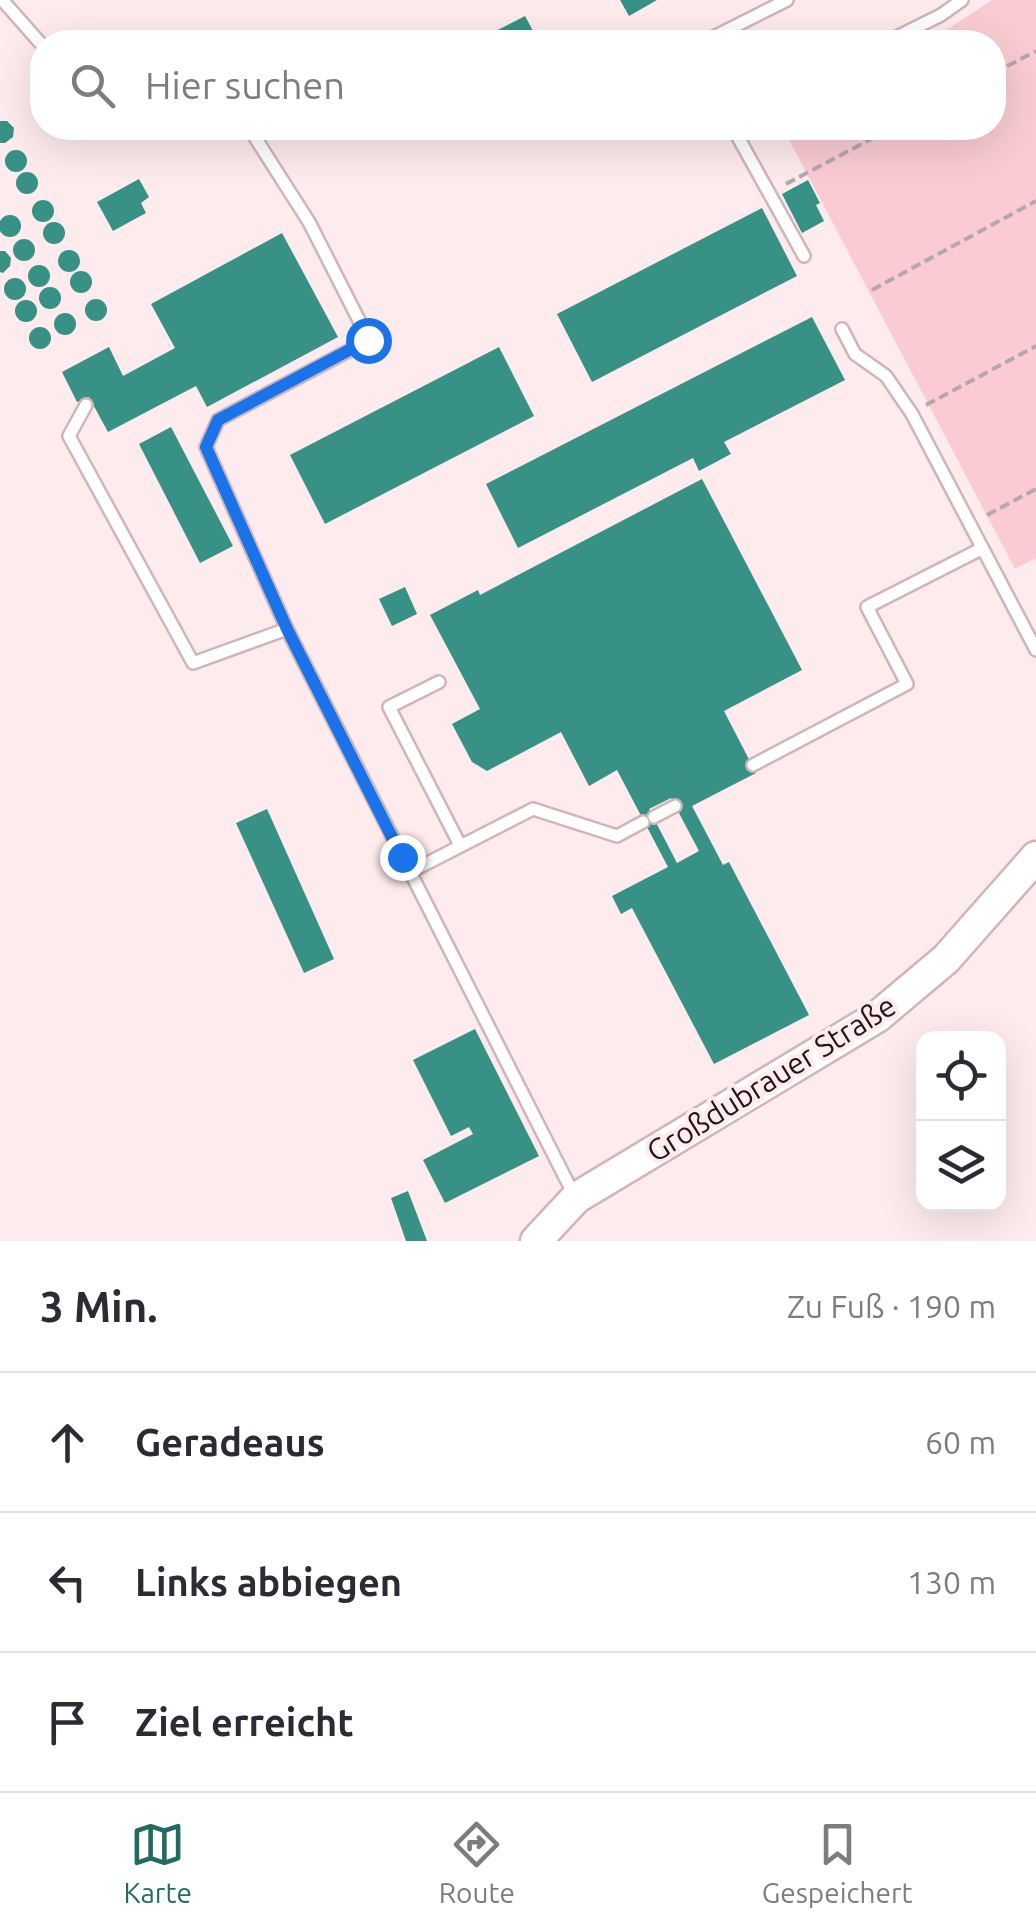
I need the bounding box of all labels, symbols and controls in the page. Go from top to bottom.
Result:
search box [30,30,1006,140]
icon: search [65,58,120,113]
text: Hier suchen [145,64,345,106]
route start [346,318,392,364]
route end [380,835,426,881]
street label: Großdubrauer Straße [640,988,902,1168]
map controls [916,1031,1006,1211]
button: locate [916,1031,1006,1121]
button: layers [916,1121,1006,1211]
text: 3 Min. [40,1283,158,1330]
text: Zu Fuß · 190 m [787,1288,996,1324]
icon: ahead [40,1415,95,1470]
text: Geradeaus [135,1421,325,1463]
text: 60 m [925,1424,996,1460]
icon: left [40,1555,95,1610]
text: Links abbiegen [135,1561,402,1603]
text: 130 m [907,1564,996,1600]
icon: arrive [40,1695,95,1750]
text: Ziel erreicht [135,1701,354,1743]
tab: Karte [123,1817,192,1908]
tab: Route [439,1817,515,1908]
tab: Gespeichert [762,1817,913,1908]

